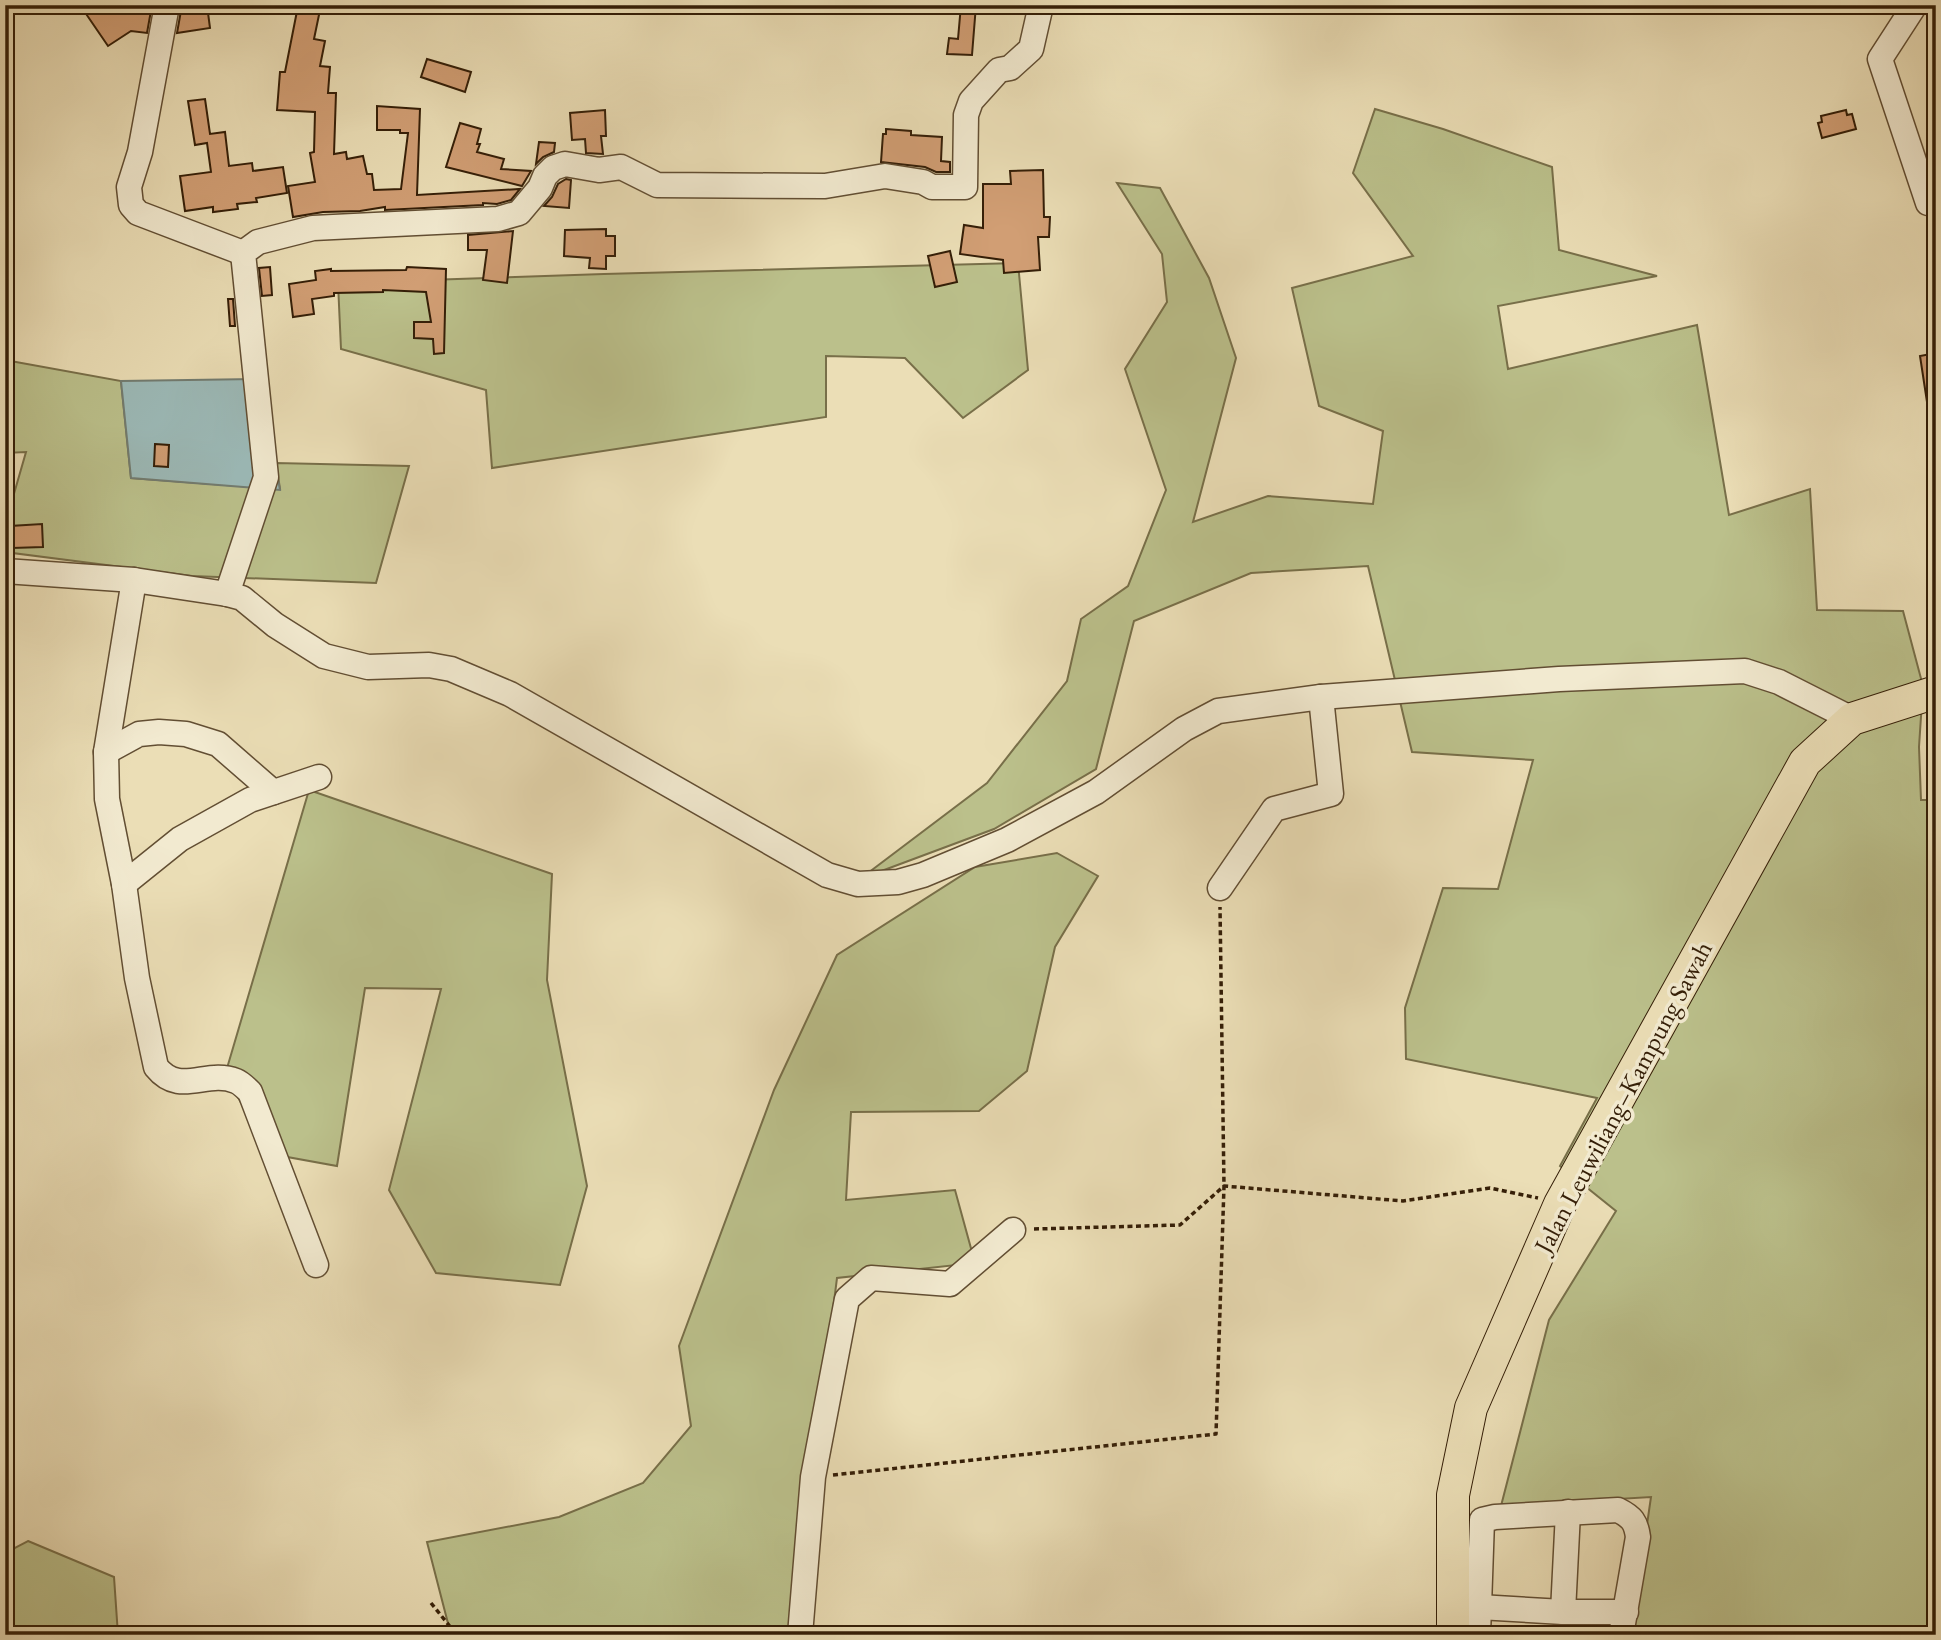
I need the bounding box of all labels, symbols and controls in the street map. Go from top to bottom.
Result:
street label: Jalan Leuwiliang–Kampung Sawah [1525,935,1720,1261]

